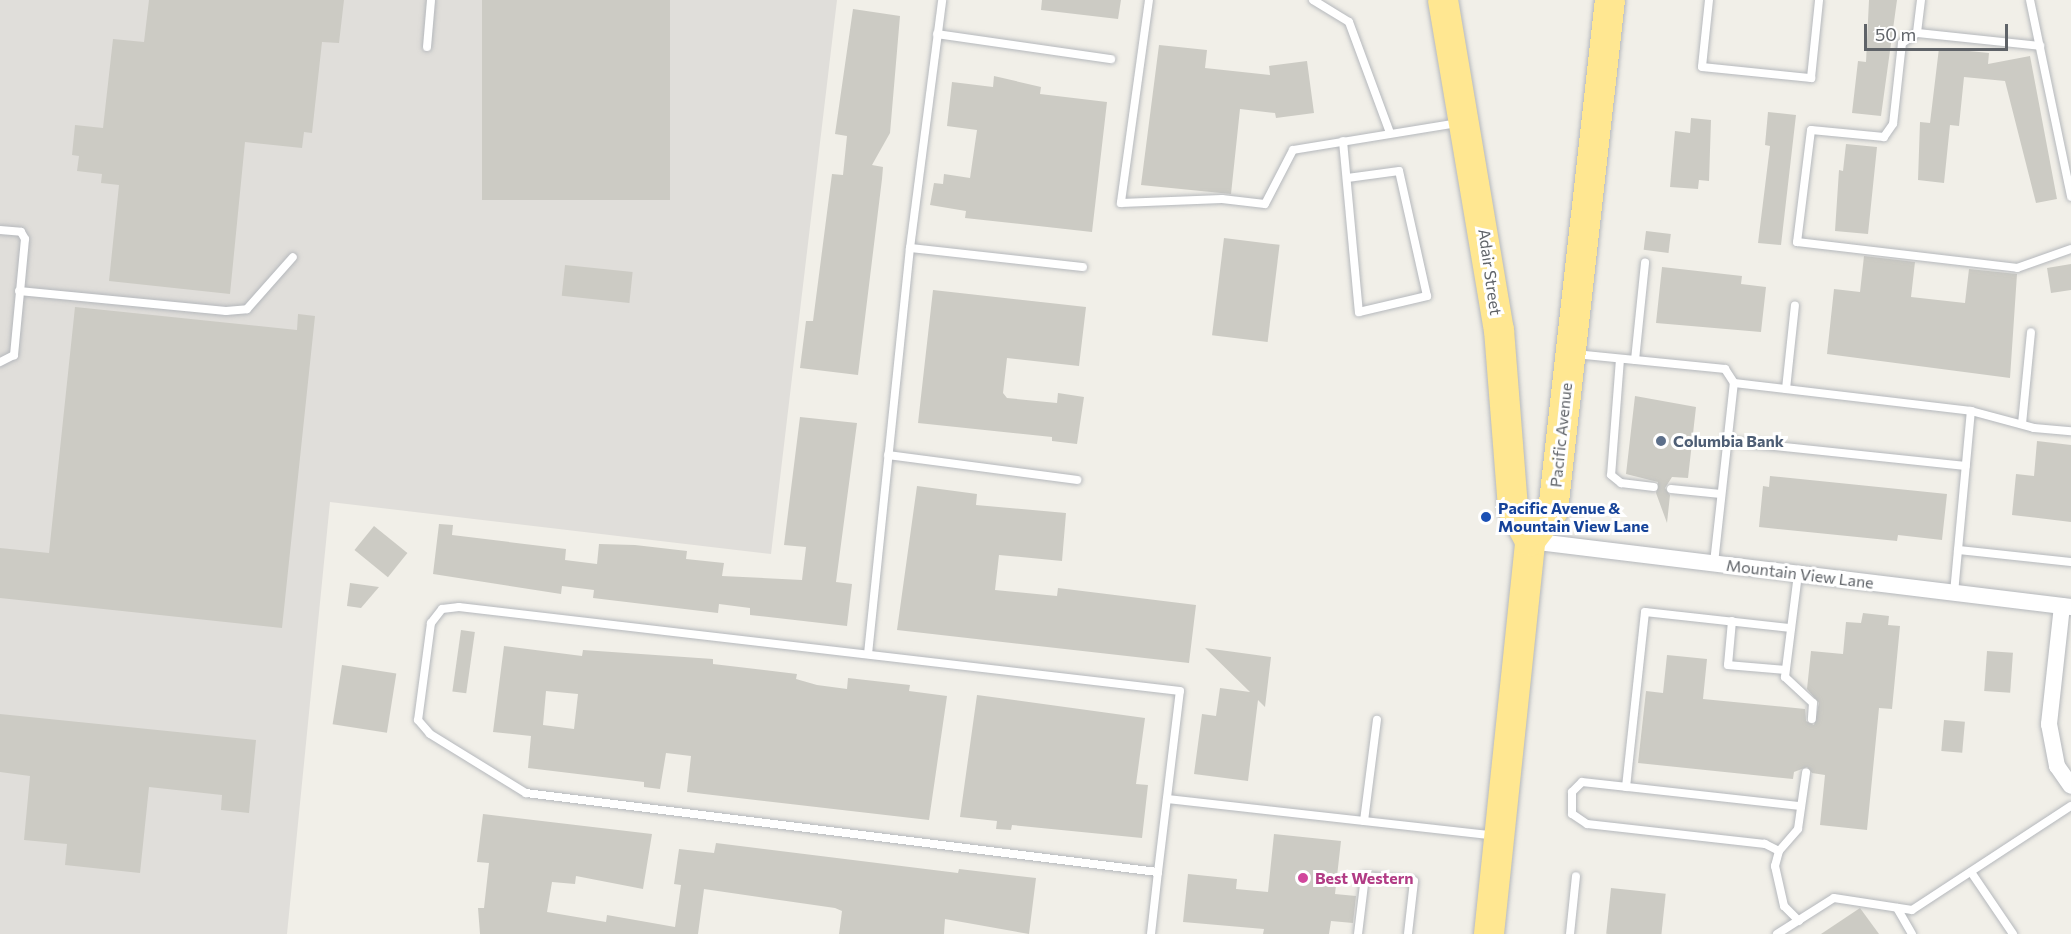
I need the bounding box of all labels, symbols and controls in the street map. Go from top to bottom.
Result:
scale bar [1867,12,2011,50]
text: 50 m [1875,23,1916,45]
street label: Adair Street [1474,228,1506,316]
street label: Pacific Avenue [1546,382,1576,488]
place label: Columbia Bank [1673,431,1784,451]
marker: Columbia Bank [1654,434,1668,448]
place label: Pacific Avenue & Mountain View Lane [1498,498,1649,536]
marker: Pacific Avenue & Mountain View Lane [1479,510,1493,524]
street label: Mountain View Lane [1725,555,1875,593]
place label: Best Western [1315,868,1414,888]
marker: Best Western [1296,871,1310,885]

